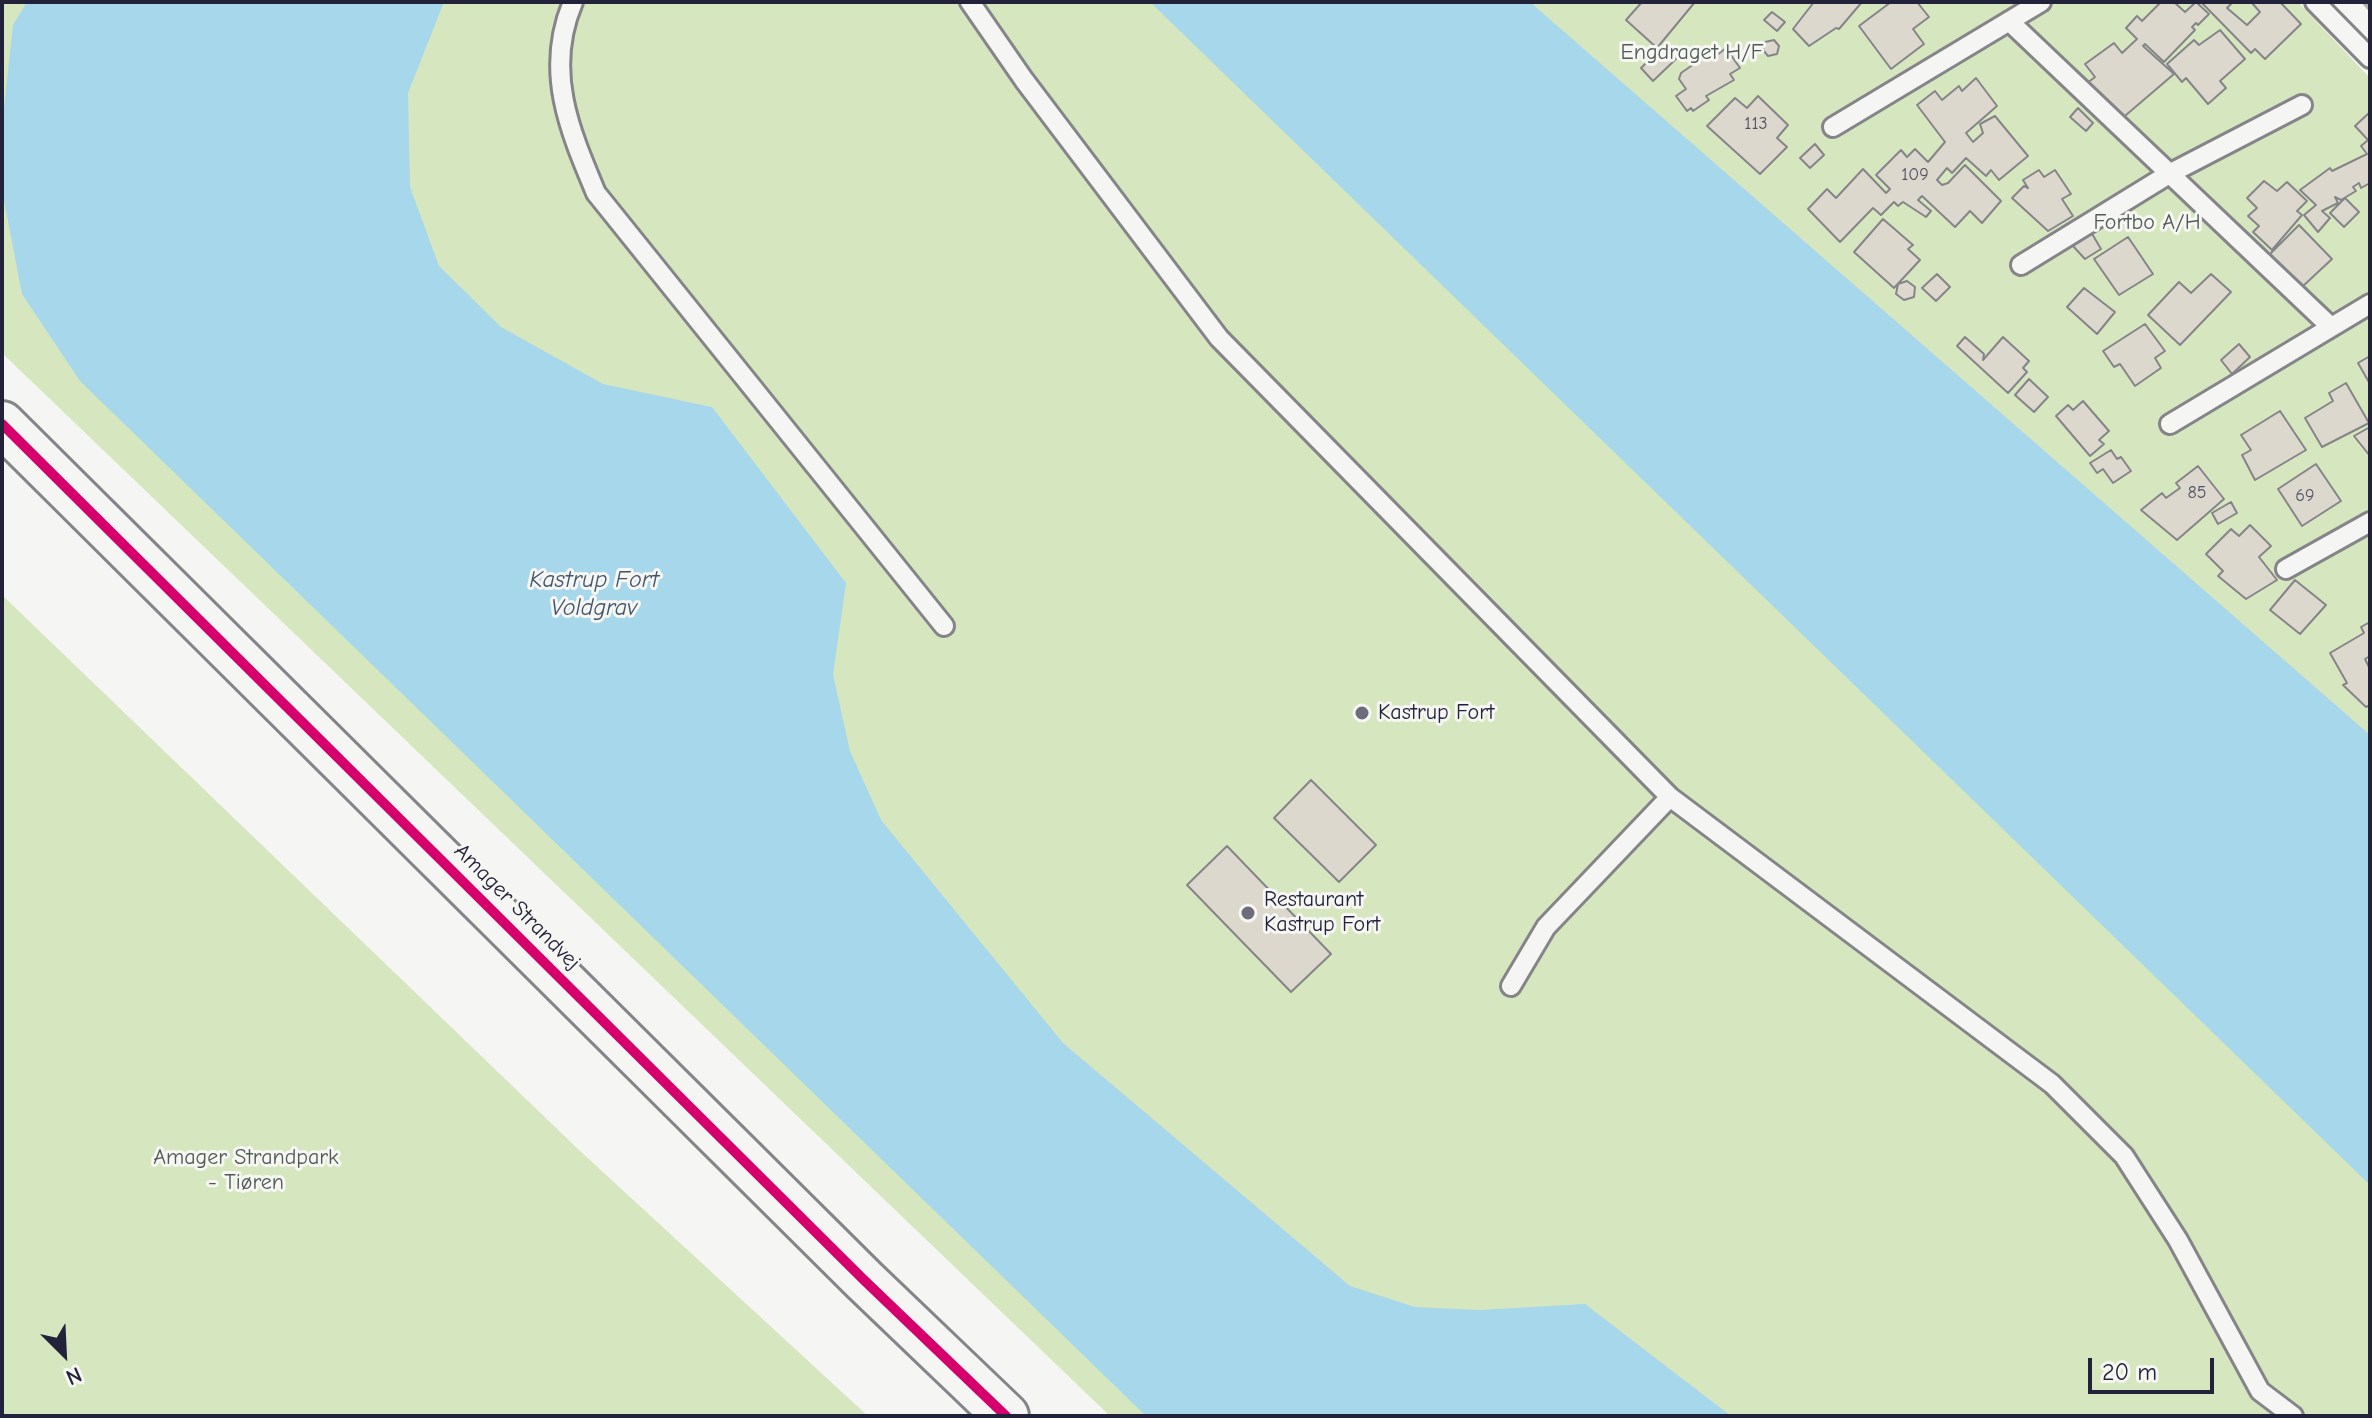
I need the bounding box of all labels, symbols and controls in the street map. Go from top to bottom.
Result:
park label: Engdraget H/F [1621,40,1763,66]
house number: 113 [1744,113,1768,135]
house number: 109 [1901,164,1929,186]
park label: Fortbo A/H [2093,210,2201,236]
house number: 85 [2187,482,2207,504]
house number: 69 [2295,485,2315,507]
water label: Kastrup Fort Voldgrav [529,566,659,622]
place label: Kastrup Fort [1378,700,1494,726]
marker: Kastrup Fort [1353,704,1371,722]
street label: Amager Strandvej [448,838,586,976]
place label: Restaurant Kastrup Fort [1264,887,1380,938]
marker: Restaurant Kastrup Fort [1239,904,1257,922]
park label: Amager Strandpark - Tiøren [153,1145,339,1196]
north arrow [24,1314,104,1394]
scale bar [2092,1342,2218,1392]
text: 20 m [2102,1358,2157,1386]
text: N [62,1361,86,1391]

